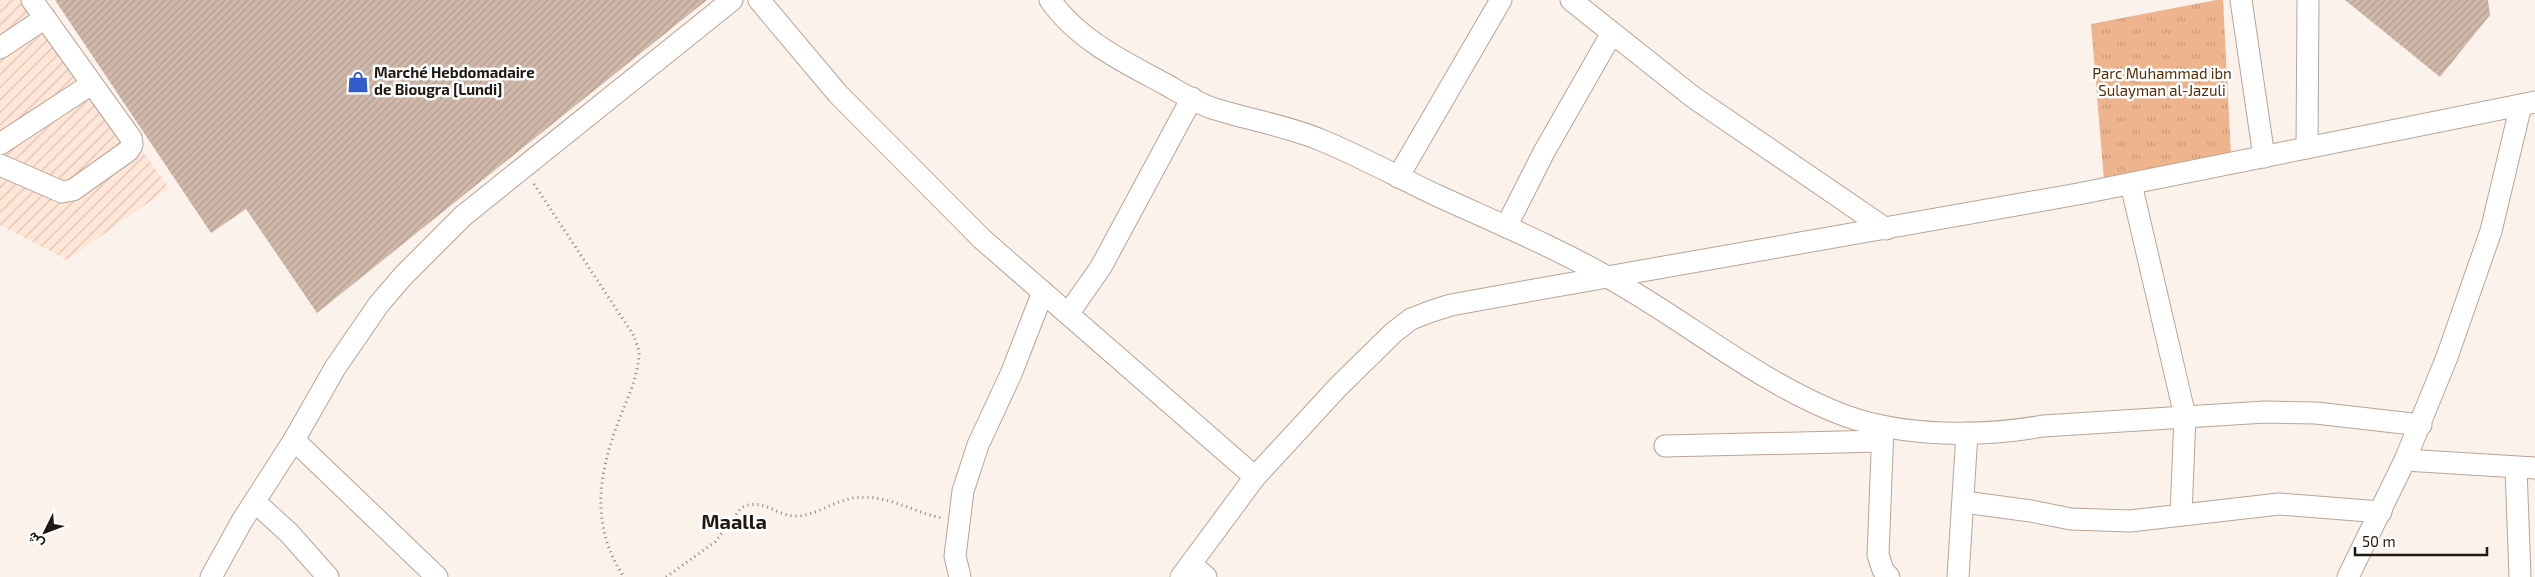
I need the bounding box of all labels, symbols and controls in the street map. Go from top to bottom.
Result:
place label: Marché Hebdomadaire de Biougra [Lundi] [374,63,535,98]
park label: Parc Muhammad ibn Sulayman al-Jazuli [2092,64,2232,99]
shop icon: Marché Hebdomadaire de Biougra [Lundi] [345,69,371,95]
north arrow [20,507,70,557]
district label: Maalla [701,509,767,533]
scale bar [2355,524,2488,556]
text: ش [23,528,48,553]
text: 50 m [2362,532,2396,550]

